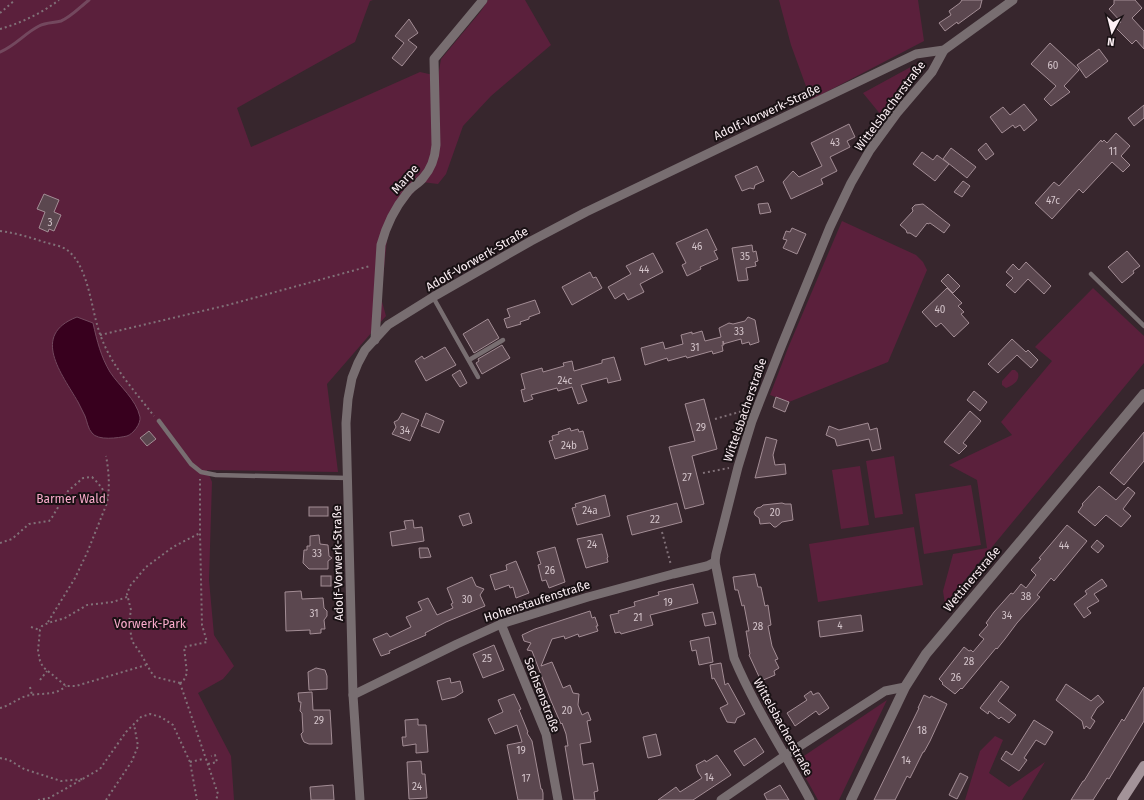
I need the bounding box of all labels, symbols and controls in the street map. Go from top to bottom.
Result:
north arrow [1092,12,1132,52]
text: N [1106,35,1115,48]
street label: Wittelsbacherstraße [852,58,928,154]
house number: 60 [1048,60,1059,72]
street label: Adolf-Vorwerk-Straße [711,81,823,143]
house number: 43 [830,137,840,149]
house number: 11 [1109,146,1117,158]
street label: Marpe [389,162,421,196]
house number: 47c [1046,195,1060,207]
house number: 3 [48,217,53,229]
street label: Adolf-Vorwerk-Straße [423,224,531,294]
house number: 46 [692,241,702,253]
house number: 35 [740,251,750,263]
house number: 44 [639,264,650,276]
house number: 40 [935,304,946,316]
house number: 33 [734,326,744,338]
house number: 31 [690,342,700,354]
street label: Wittelsbacherstraße [721,356,769,464]
house number: 24c [558,375,573,387]
house number: 29 [696,422,706,434]
house number: 34 [400,425,411,437]
house number: 24b [561,440,577,452]
house number: 27 [682,472,692,484]
park label: Barmer Wald [36,492,106,506]
street label: Adolf-Vorwerk-Straße [330,505,346,621]
house number: 24a [582,505,598,517]
house number: 20 [770,507,781,519]
house number: 22 [650,514,660,526]
house number: 24 [587,539,598,551]
house number: 44 [1059,540,1070,552]
street label: Wettinerstraße [941,544,1003,614]
house number: 33 [312,548,322,560]
house number: 26 [545,565,555,577]
street label: Hohenstaufenstraße [482,577,592,625]
house number: 38 [1021,591,1032,603]
house number: 30 [462,594,473,606]
house number: 19 [663,597,673,609]
house number: 31 [309,608,319,620]
house number: 34 [1002,610,1013,622]
house number: 21 [633,612,643,624]
park label: Vorwerk-Park [114,617,187,631]
house number: 4 [837,620,843,632]
house number: 28 [753,621,764,633]
house number: 25 [482,653,492,665]
street label: Sachsenstraße [521,655,563,735]
house number: 28 [964,656,975,668]
house number: 26 [951,672,961,684]
street label: Wittelsbacherstraße [750,676,816,778]
house number: 20 [562,705,573,717]
house number: 29 [314,715,324,727]
house number: 18 [917,725,927,737]
house number: 19 [516,745,526,757]
house number: 14 [901,755,912,767]
house number: 14 [704,772,715,784]
house number: 17 [522,773,531,785]
house number: 24 [412,781,423,793]

